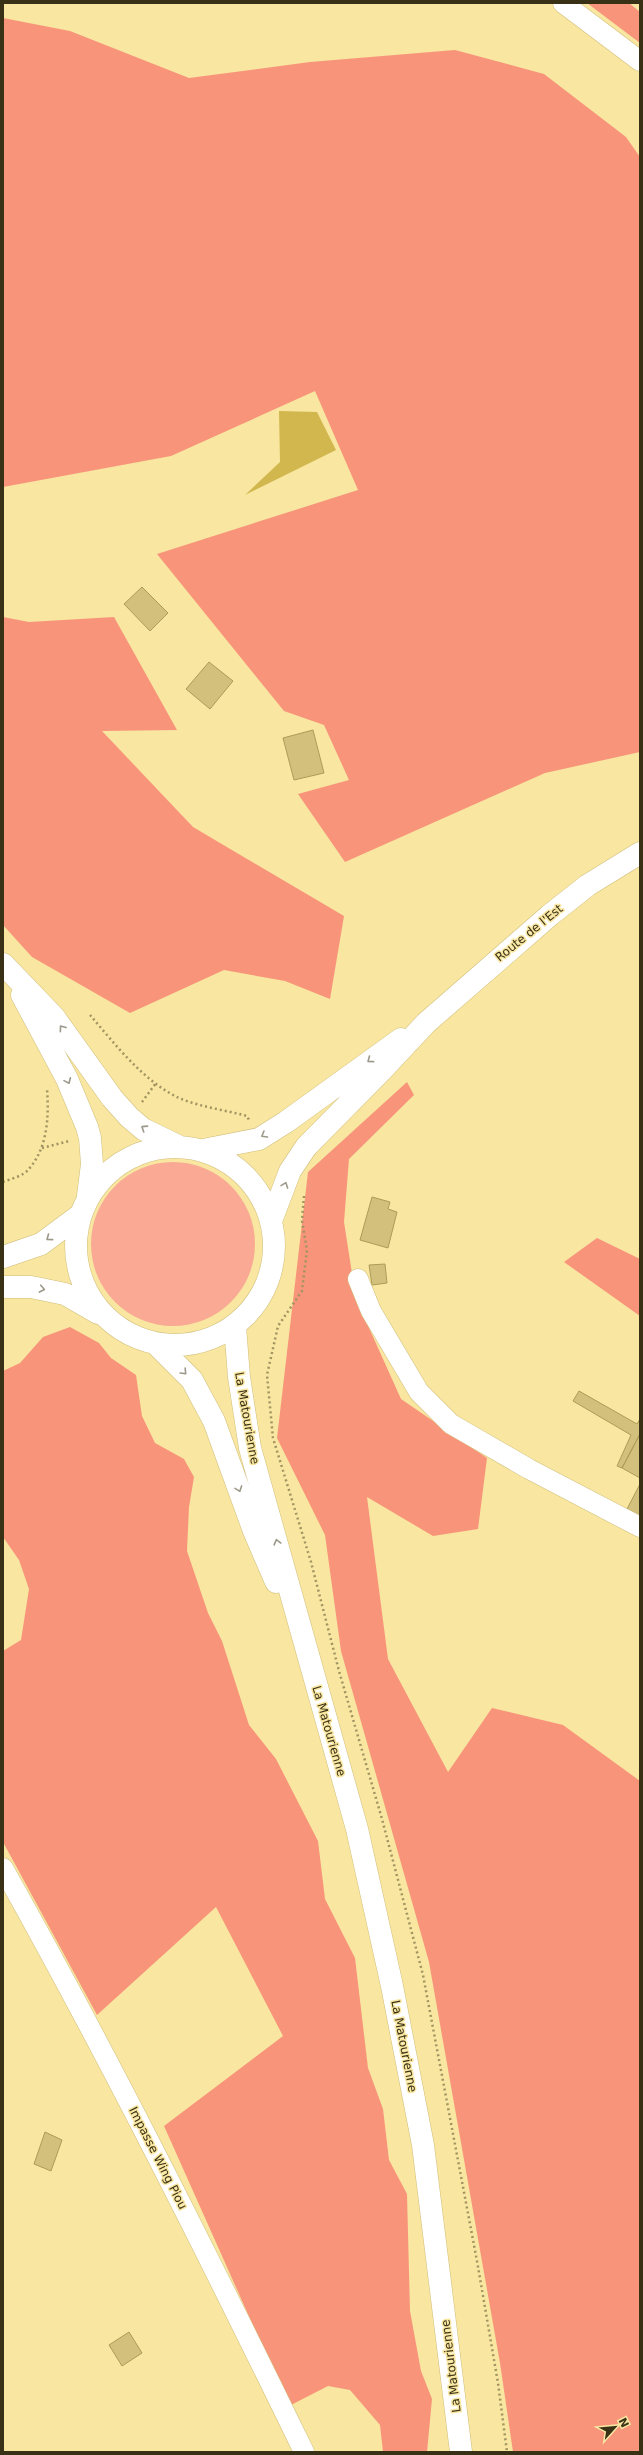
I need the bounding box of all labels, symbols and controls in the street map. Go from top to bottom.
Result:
street label: Route de l'Est [492,901,566,964]
one-way arrow [60,1026,67,1033]
one-way arrow [367,1055,374,1062]
one-way arrow [63,1077,71,1084]
one-way arrow [141,1126,148,1133]
one-way arrow [261,1131,268,1138]
one-way arrow [281,1182,289,1189]
one-way arrow [46,1233,53,1240]
one-way arrow [39,1285,45,1293]
one-way arrow [180,1367,187,1375]
street label: La Matourienne [232,1371,262,1465]
one-way arrow [234,1486,243,1493]
one-way arrow [273,1539,282,1546]
street label: La Matourienne [309,1684,349,1778]
street label: La Matourienne [388,1999,420,2093]
street label: Impasse Wing Piou [126,2104,190,2212]
street label: La Matourienne [438,2319,464,2413]
north arrow [595,2407,635,2447]
text: N [616,2416,631,2430]

